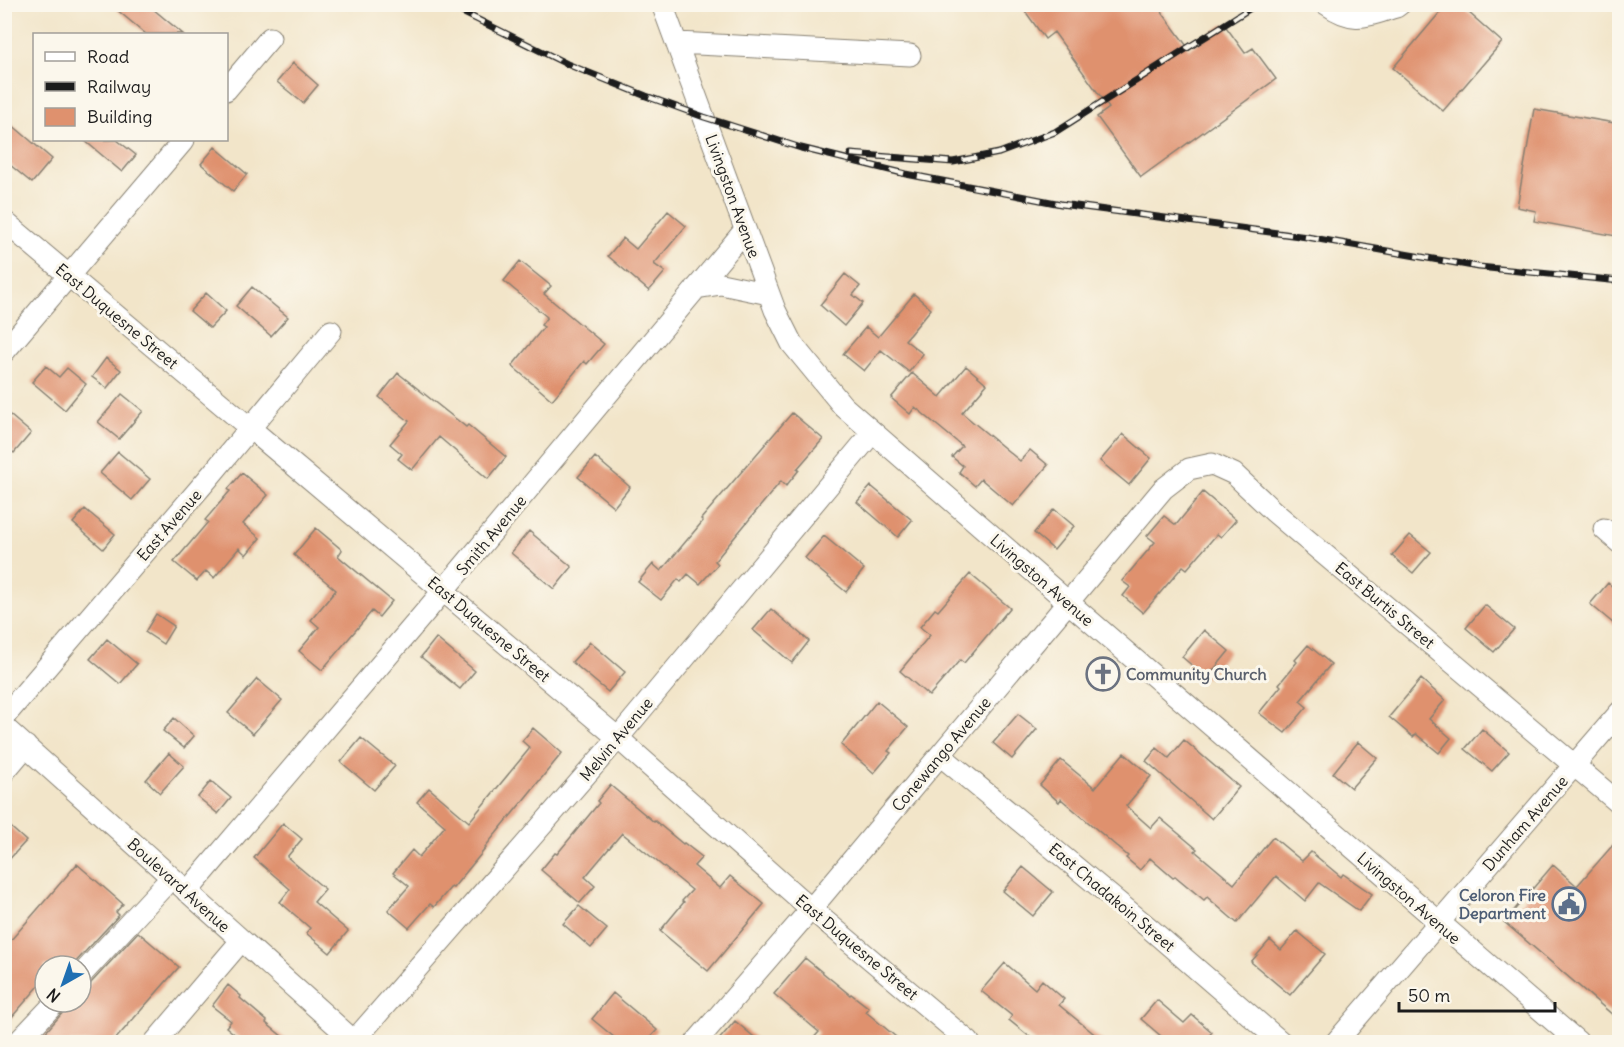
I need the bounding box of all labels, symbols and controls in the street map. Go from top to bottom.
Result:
legend [33,33,228,141]
text: Road [87,45,130,68]
text: Railway [87,75,151,98]
text: Building [87,105,152,128]
street label: Livingston Avenue [701,131,765,261]
street label: East Duquesne Street [52,259,183,373]
street label: East Avenue [132,485,206,565]
street label: Smith Avenue [452,491,530,579]
street label: Livingston Avenue [986,530,1098,630]
street label: East Burtis Street [1331,558,1439,653]
street label: East Duquesne Street [424,572,555,686]
church icon: Community Church [1085,656,1121,692]
place label: Community Church [1126,664,1267,685]
street label: Melvin Avenue [575,693,657,785]
street label: Conewango Avenue [887,693,995,815]
street label: Dunham Avenue [1478,771,1572,875]
street label: Boulevard Avenue [124,834,234,936]
street label: East Chadakoin Street [1045,838,1180,956]
street label: Livingston Avenue [1353,848,1465,948]
place label: Celoron Fire Department [1459,885,1547,924]
public building icon: Celoron Fire Department [1551,886,1587,922]
street label: East Duquesne Street [792,890,923,1004]
north arrow [33,954,93,1014]
scale bar [1399,975,1555,1013]
text: N [43,984,64,1007]
text: 50 m [1408,984,1450,1007]

